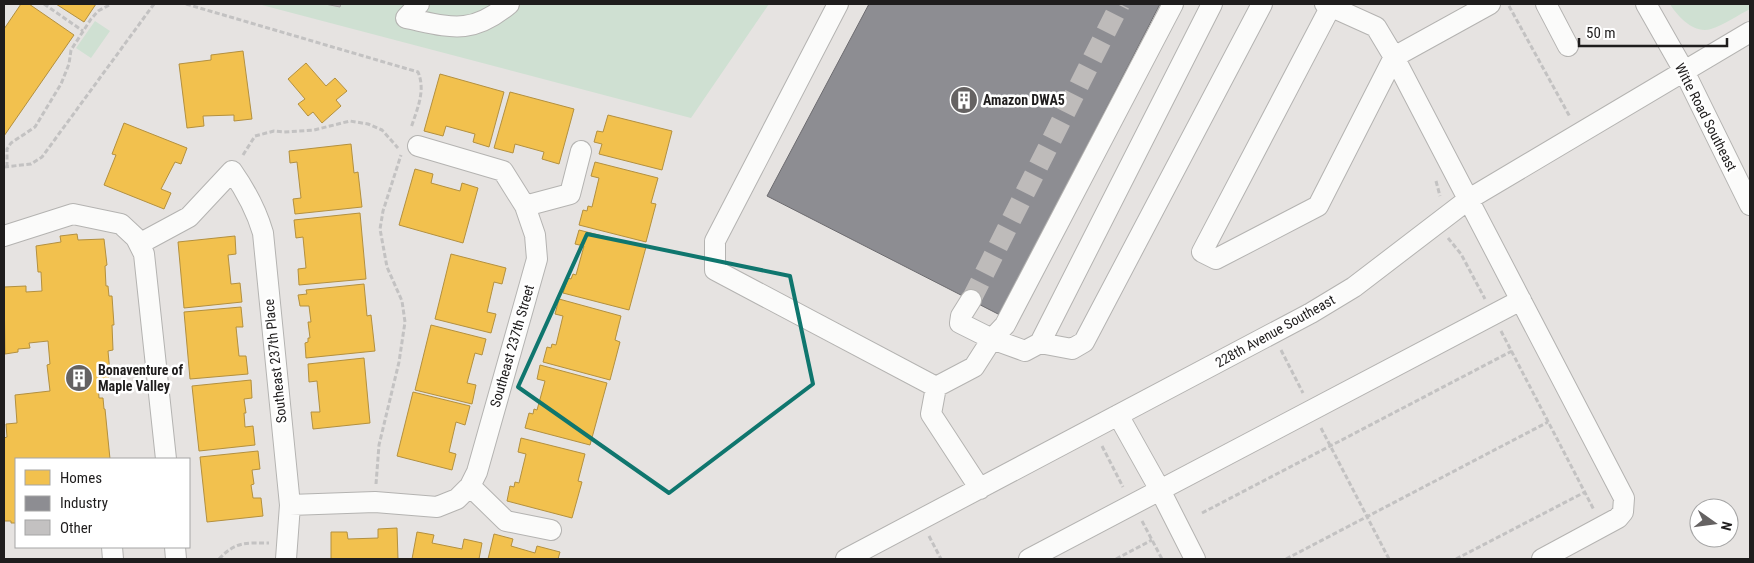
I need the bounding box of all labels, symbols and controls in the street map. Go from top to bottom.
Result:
scale bar [1579,15,1726,47]
text: 50 m [1586,24,1616,42]
street label: Witte Road Southeast [1672,60,1740,174]
building icon: Amazon DWA5 [949,85,979,115]
place label: Amazon DWA5 [983,92,1065,108]
street label: Southeast 237th Street [487,283,537,409]
street label: 228th Avenue Southeast [1212,291,1338,371]
street label: Southeast 237th Place [260,298,289,424]
place label: Bonaventure of Maple Valley [98,362,184,394]
building icon: Bonaventure of Maple Valley [64,363,94,393]
legend [15,458,190,548]
text: Homes [60,469,102,487]
text: Industry [60,494,108,512]
north arrow [1689,498,1739,548]
text: Other [60,519,93,537]
text: N [1718,520,1735,532]

